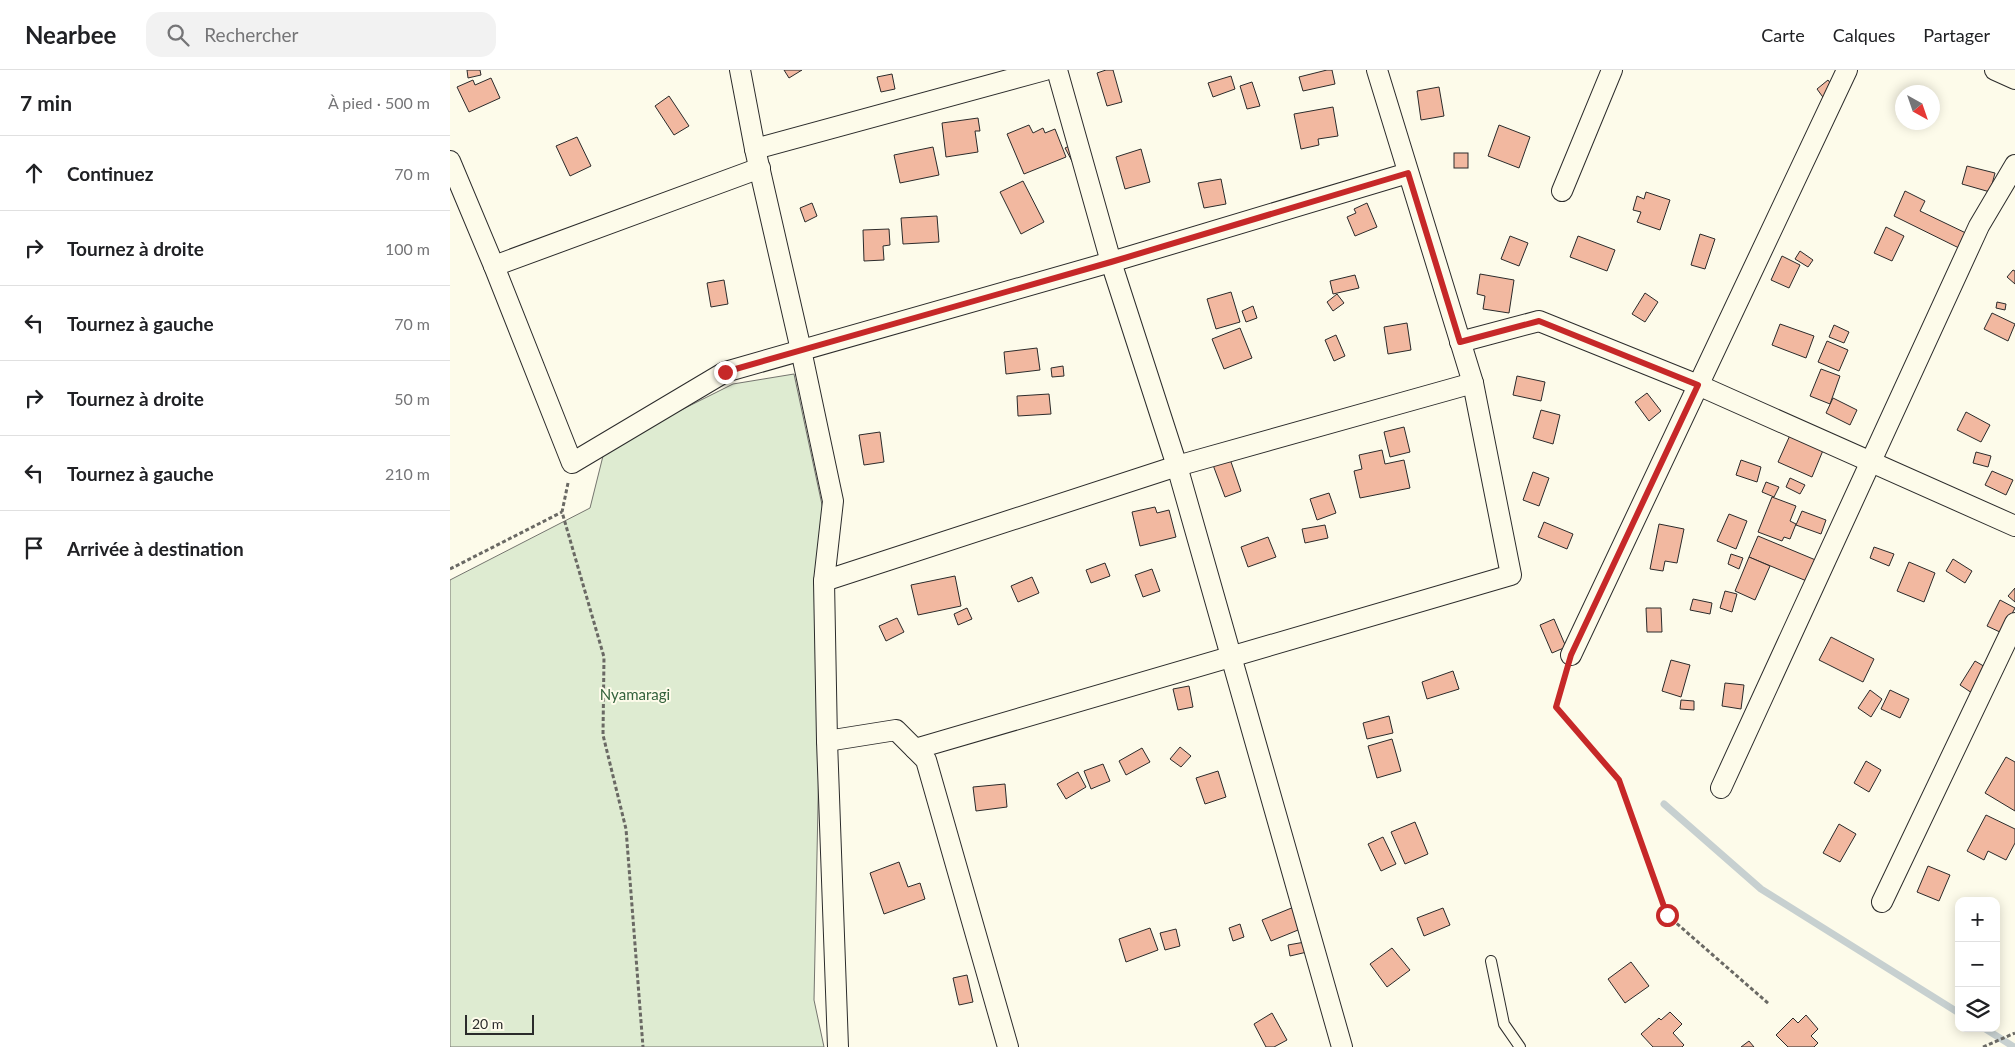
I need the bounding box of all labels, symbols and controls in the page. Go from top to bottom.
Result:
search box [146,12,496,57]
text: Nearbee [25,20,116,49]
icon: search [164,21,192,49]
text: Rechercher [204,23,299,46]
text: Carte [1761,24,1805,46]
text: Calques [1833,24,1895,46]
text: Partager [1923,24,1990,46]
north arrow [1895,85,1940,130]
text: 7 min [20,90,72,115]
text: À pied · 500 m [328,93,430,112]
icon: ahead [20,159,48,187]
text: Continuez [67,162,153,185]
text: 70 m [394,164,430,183]
icon: right [20,234,48,262]
text: Tournez à droite [67,237,204,260]
text: 100 m [385,239,430,258]
icon: left [20,309,48,337]
text: Tournez à gauche [67,312,214,335]
text: 70 m [394,314,430,333]
route end [714,361,737,384]
icon: right [20,384,48,412]
text: Tournez à droite [67,387,204,410]
text: 50 m [394,389,430,408]
icon: left [20,459,48,487]
text: Tournez à gauche [67,462,214,485]
text: 210 m [385,464,430,483]
icon: arrive [20,534,48,562]
text: Arrivée à destination [67,537,244,560]
park label: Nyamaragi [600,685,670,703]
map controls [1955,897,2000,1032]
button: + [1955,897,2000,942]
route start [1656,904,1679,927]
button: − [1955,942,2000,987]
button: layers [1955,987,2000,1032]
scale bar [465,1012,534,1035]
text: 20 m [472,1015,503,1032]

